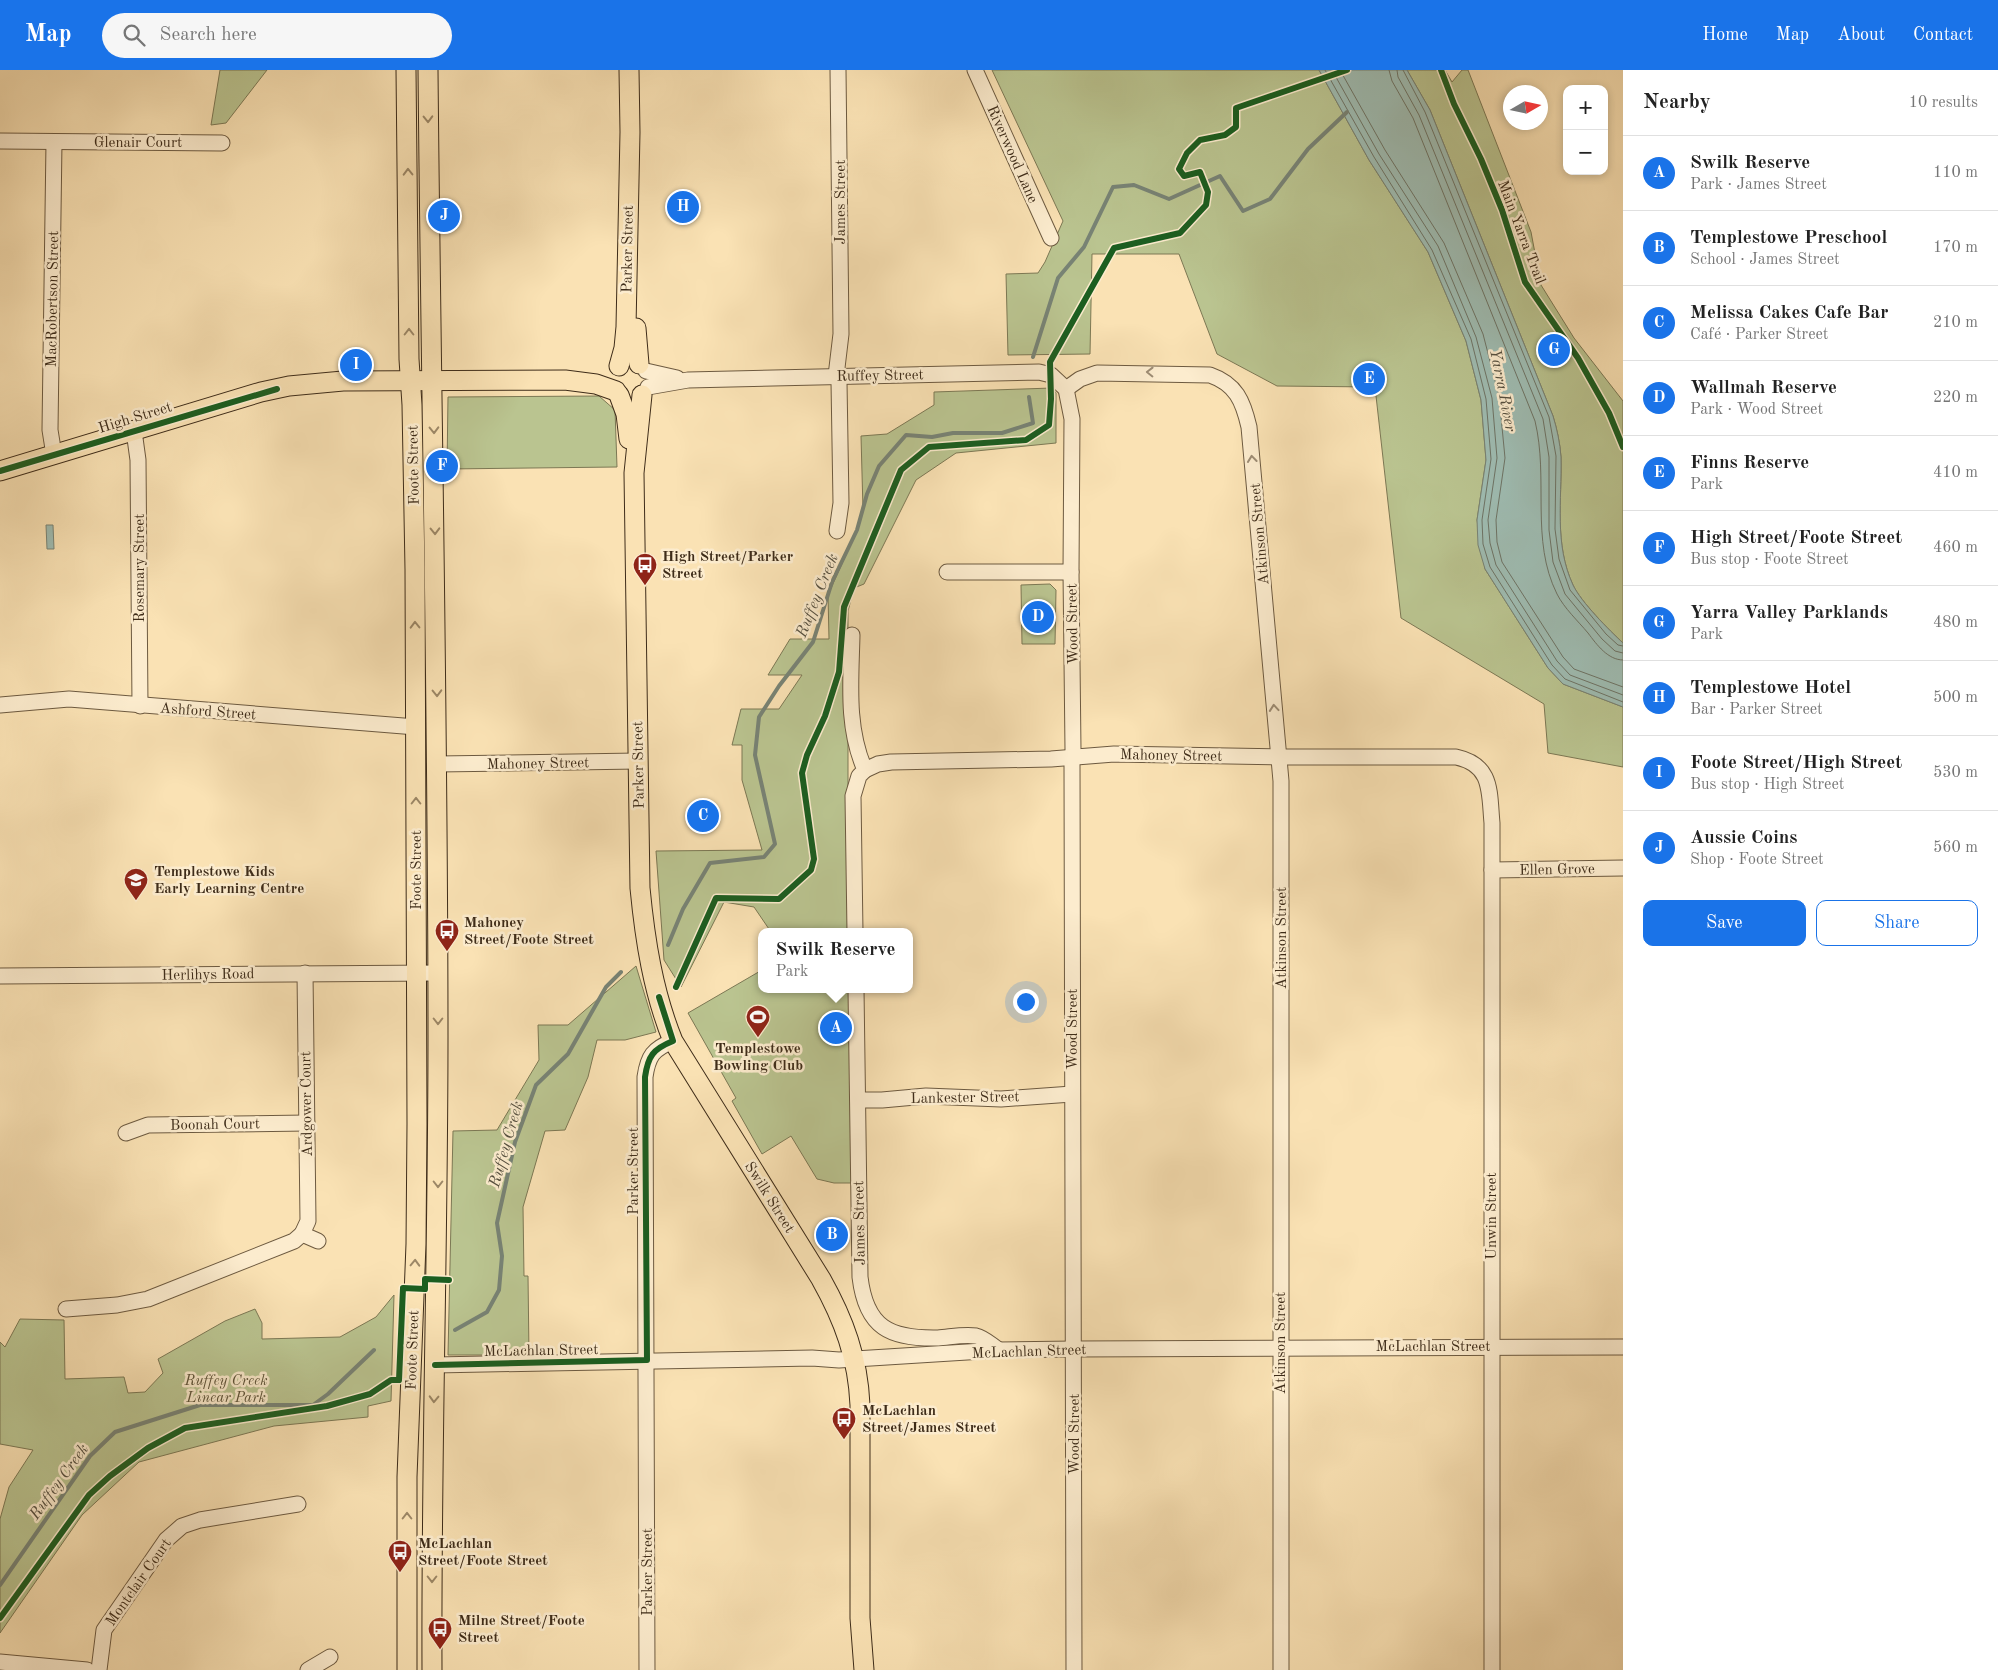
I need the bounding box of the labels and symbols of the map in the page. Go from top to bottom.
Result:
north arrow [1503,85,1548,130]
street label: Riverwood Lane [983,103,1040,206]
one-way arrow [423,115,433,123]
street label: Glenair Court [94,136,182,151]
street label: James Street [834,160,849,244]
one-way arrow [403,168,413,176]
street label: Main Yarra Trail [1494,179,1547,287]
pin: H [667,188,699,226]
pin: J [428,197,460,235]
street label: Parker Street [620,205,637,293]
street label: MacRobertson Street [45,231,62,367]
one-way arrow [404,328,414,336]
pin: G [1538,331,1570,369]
pin: I [340,346,372,384]
water label: Yarra River [1486,348,1518,434]
pin: E [1353,360,1385,398]
one-way arrow [1146,367,1154,377]
street label: Ruffey Street [836,368,924,385]
street label: High Street [97,400,174,437]
street label: Foote Street [406,425,423,505]
one-way arrow [429,426,439,434]
pin: F [426,447,458,485]
one-way arrow [1247,455,1258,463]
street label: Atkinson Street [1249,482,1272,586]
street label: Rosemary Street [133,514,148,622]
one-way arrow [430,527,440,535]
place label: High Street/Parker Street [662,550,794,582]
water label: Ruffey Creek [793,551,842,641]
bus stop icon: High Street/Parker Street [632,552,658,586]
street label: Wood Street [1065,583,1082,665]
pin: D [1022,598,1054,636]
one-way arrow [410,621,420,629]
one-way arrow [431,689,442,697]
street label: Ashford Street [159,702,257,723]
one-way arrow [1269,704,1280,712]
street label: Parker Street [631,721,648,809]
street label: Mahoney Street [1120,748,1222,765]
street label: Mahoney Street [487,756,589,773]
one-way arrow [411,797,421,805]
pin: C [687,797,719,835]
street label: Foote Street [410,830,425,910]
street label: Ellen Grove [1519,862,1595,879]
place label: Templestowe Kids Early Learning Centre [154,865,304,897]
school or university icon: Templestowe Kids Early Learning Centre [123,867,149,901]
street label: Atkinson Street [1275,887,1290,989]
place label: Mahoney Street/Foote Street [464,916,594,948]
bus stop icon: Mahoney Street/Foote Street [434,918,460,952]
street label: Herlihys Road [161,967,255,984]
street label: Wood Street [1066,988,1081,1070]
your location [1013,989,1039,1015]
sports icon: Templestowe Bowling Club [745,1004,771,1038]
pin: A [820,1009,852,1047]
one-way arrow [433,1018,443,1026]
place label: Templestowe Bowling Club [713,1042,803,1074]
street label: Ardgower Court [299,1051,316,1157]
street label: Lankester Street [910,1090,1020,1107]
water label: Ruffey Creek [487,1100,527,1190]
street label: Boonah Court [170,1117,260,1134]
street label: Parker Street [627,1127,642,1215]
street label: Swilk Street [741,1160,796,1236]
street label: Unwin Street [1485,1172,1500,1260]
one-way arrow [433,1180,443,1188]
street label: James Street [852,1180,869,1265]
pin: B [816,1216,848,1254]
one-way arrow [410,1259,420,1266]
street label: Atkinson Street [1274,1292,1289,1394]
street label: Foote Street [405,1310,422,1390]
street label: McLachlan Street [1376,1340,1490,1355]
street label: McLachlan Street [484,1343,599,1360]
street label: McLachlan Street [971,1343,1087,1362]
park label: Ruffey Creek Linear Park [183,1374,268,1406]
street label: Wood Street [1068,1393,1083,1475]
one-way arrow [428,1395,439,1403]
place label: McLachlan Street/James Street [862,1404,997,1436]
bus stop icon: McLachlan Street/James Street [831,1406,857,1440]
water label: Ruffey Creek [26,1441,92,1524]
one-way arrow [401,1512,412,1520]
street label: Parker Street [641,1528,656,1616]
street label: Montclair Court [104,1537,175,1629]
place label: McLachlan Street/Foote Street [418,1537,548,1569]
bus stop icon: McLachlan Street/Foote Street [387,1539,413,1573]
one-way arrow [427,1576,437,1583]
place label: Milne Street/Foote Street [458,1614,585,1646]
bus stop icon: Milne Street/Foote Street [427,1616,453,1650]

